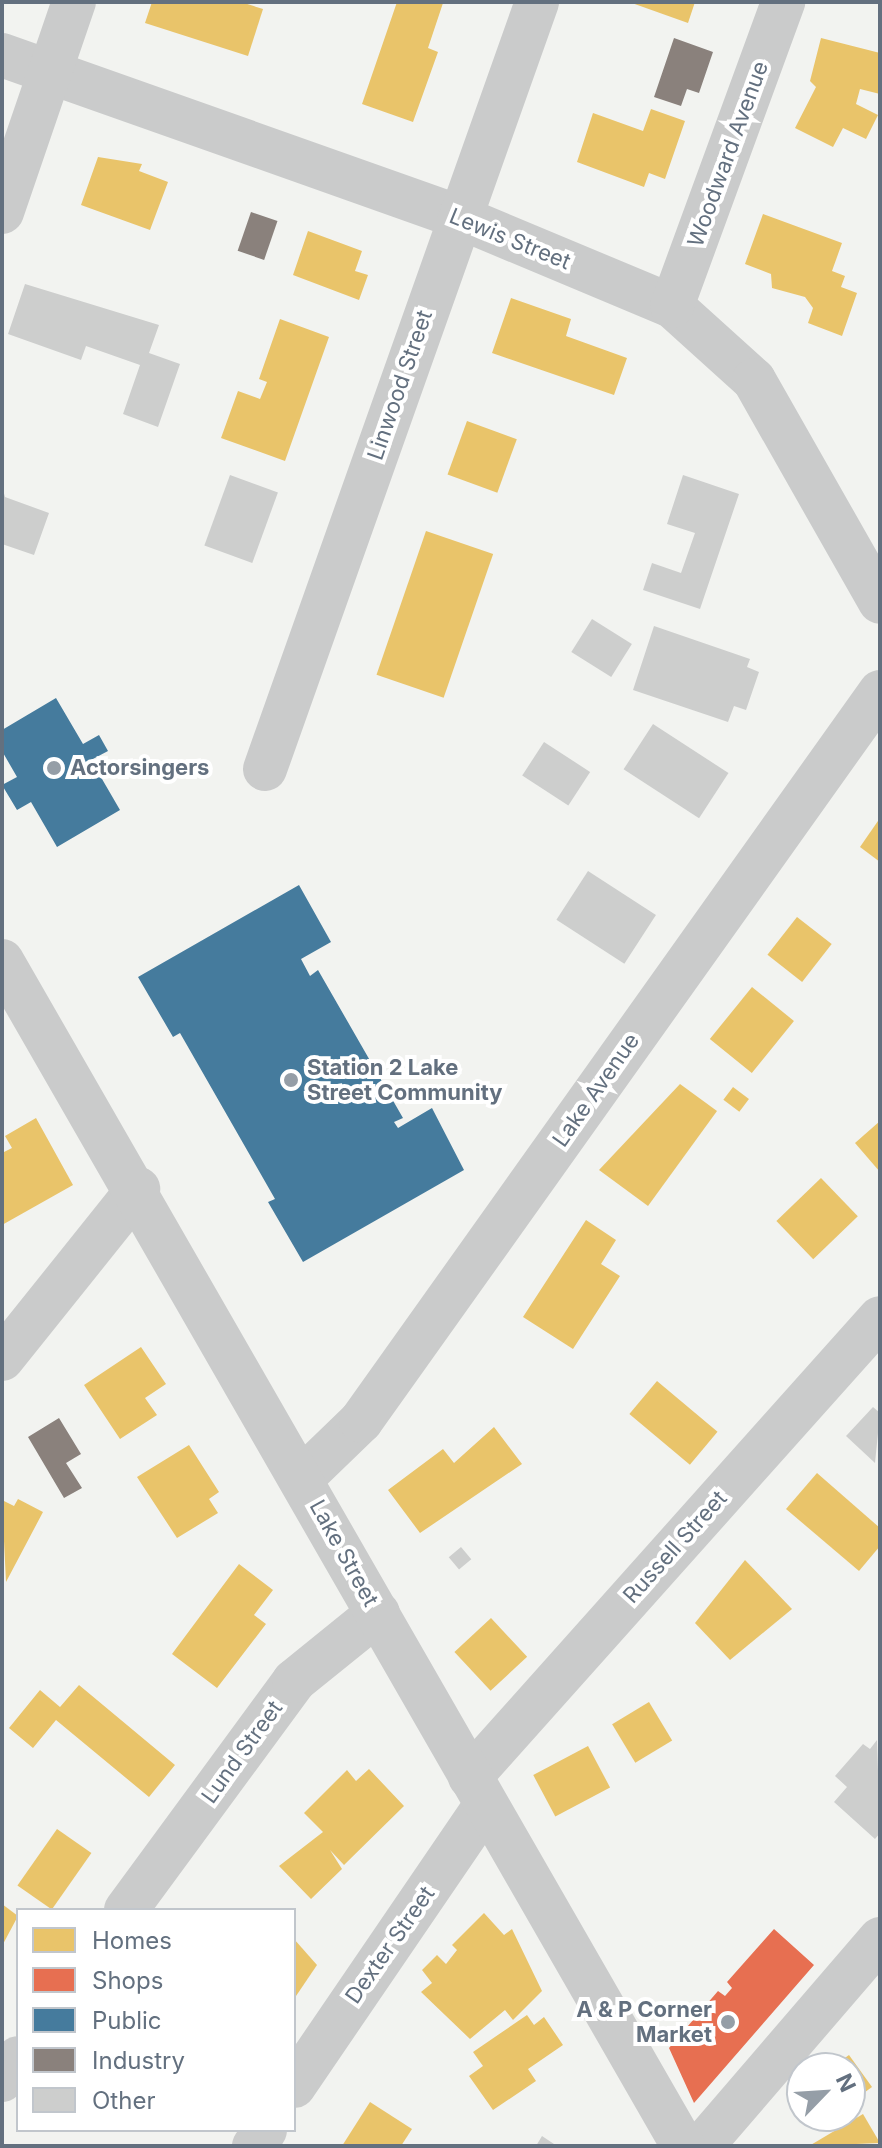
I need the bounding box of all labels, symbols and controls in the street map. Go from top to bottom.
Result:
street label: Woodward Avenue [682,58,774,250]
street label: Lewis Street [446,203,574,275]
street label: Linwood Street [362,307,438,463]
place label: Actorsingers [70,755,209,781]
marker: Actorsingers [45,759,63,777]
street label: Lake Avenue [547,1028,645,1152]
place label: Station 2 Lake Street Community [307,1054,502,1106]
marker: Station 2 Lake Street Community [282,1071,300,1089]
street label: Russell Street [618,1485,732,1609]
street label: Lake Street [304,1495,384,1611]
street label: Lund Street [196,1696,288,1808]
street label: Dexter Street [340,1881,440,2009]
legend [16,1908,296,2132]
text: Homes [92,1926,172,1955]
text: Shops [92,1966,163,1995]
place label: A & P Corner Market [576,1996,712,2048]
text: Public [92,2006,162,2035]
marker: A & P Corner Market [719,2013,737,2031]
text: Industry [92,2046,185,2075]
north arrow [786,2052,866,2132]
text: N [831,2070,861,2096]
text: Other [92,2086,155,2115]

